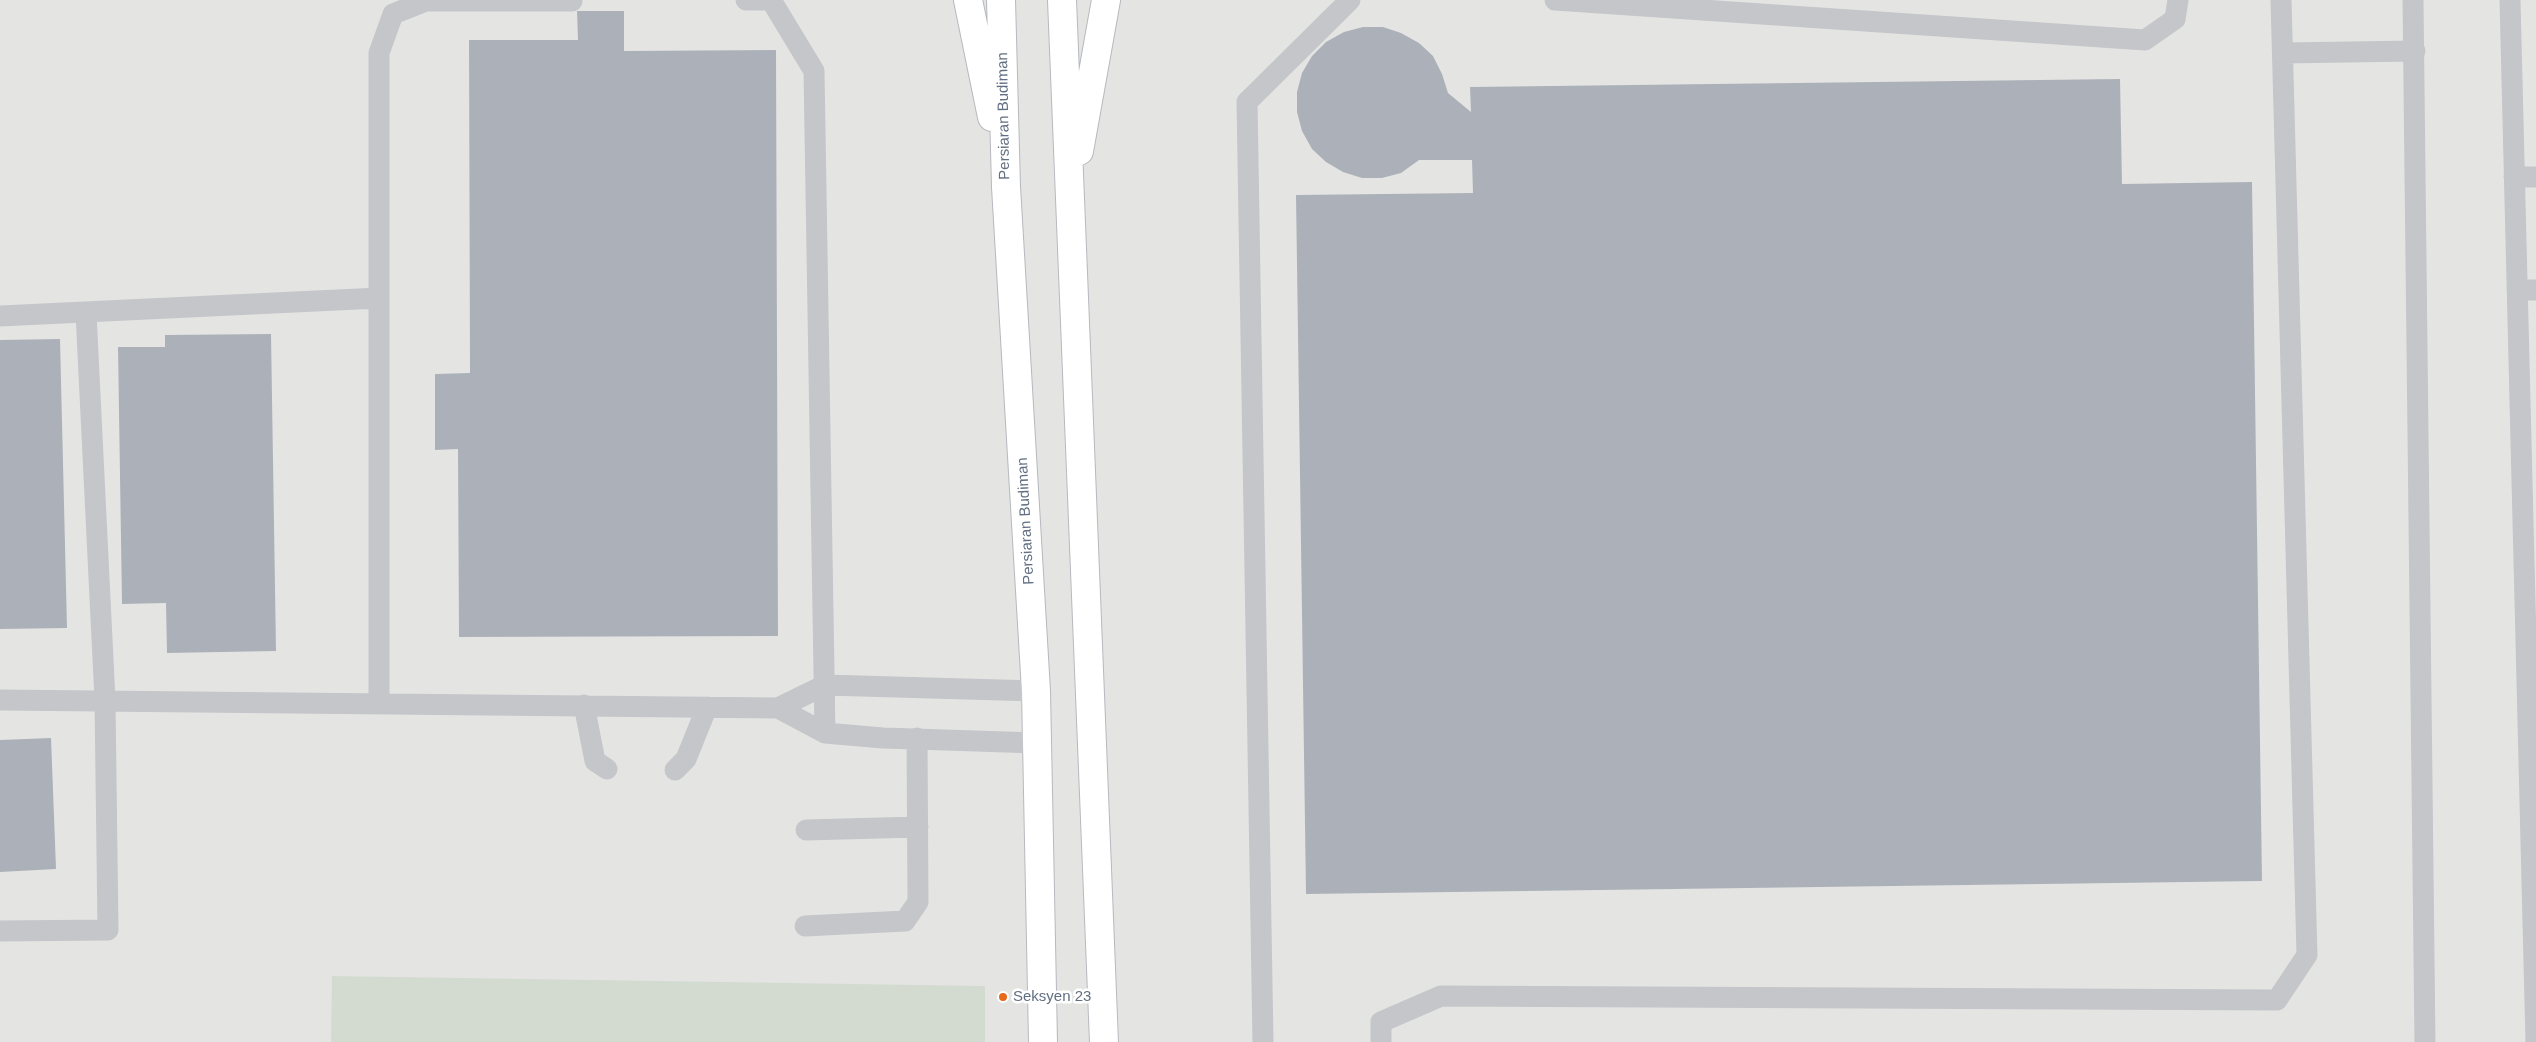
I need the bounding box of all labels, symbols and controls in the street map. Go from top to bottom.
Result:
street label: Persiaran Budiman [994,52,1014,180]
street label: Persiaran Budiman [1014,457,1038,585]
place label: Seksyen 23 [1013,988,1091,1006]
marker: Seksyen 23 [997,991,1009,1003]

